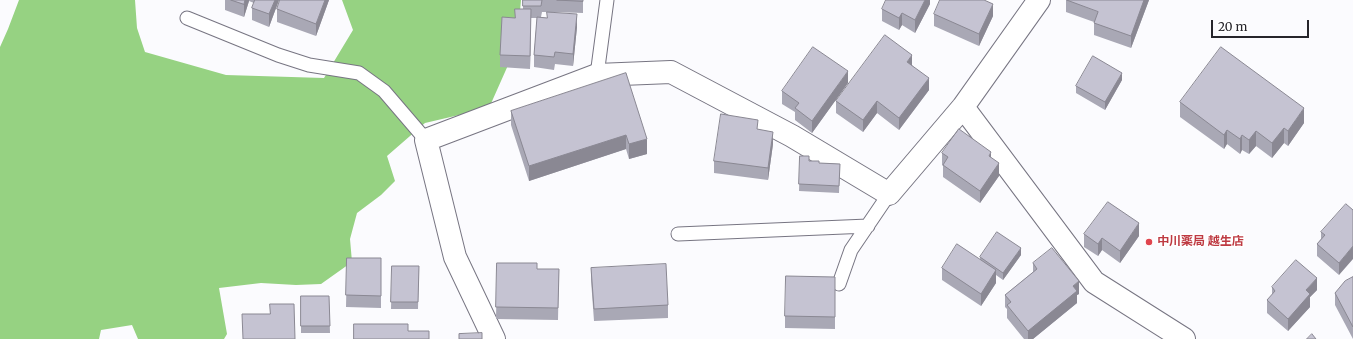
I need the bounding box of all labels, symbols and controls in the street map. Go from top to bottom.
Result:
scale bar [1213,12,1311,38]
text: 20 m [1218,19,1247,34]
place label: 中川薬局 越生店 [1157,235,1244,249]
marker: 中川薬局 越生店 [1144,237,1154,247]

